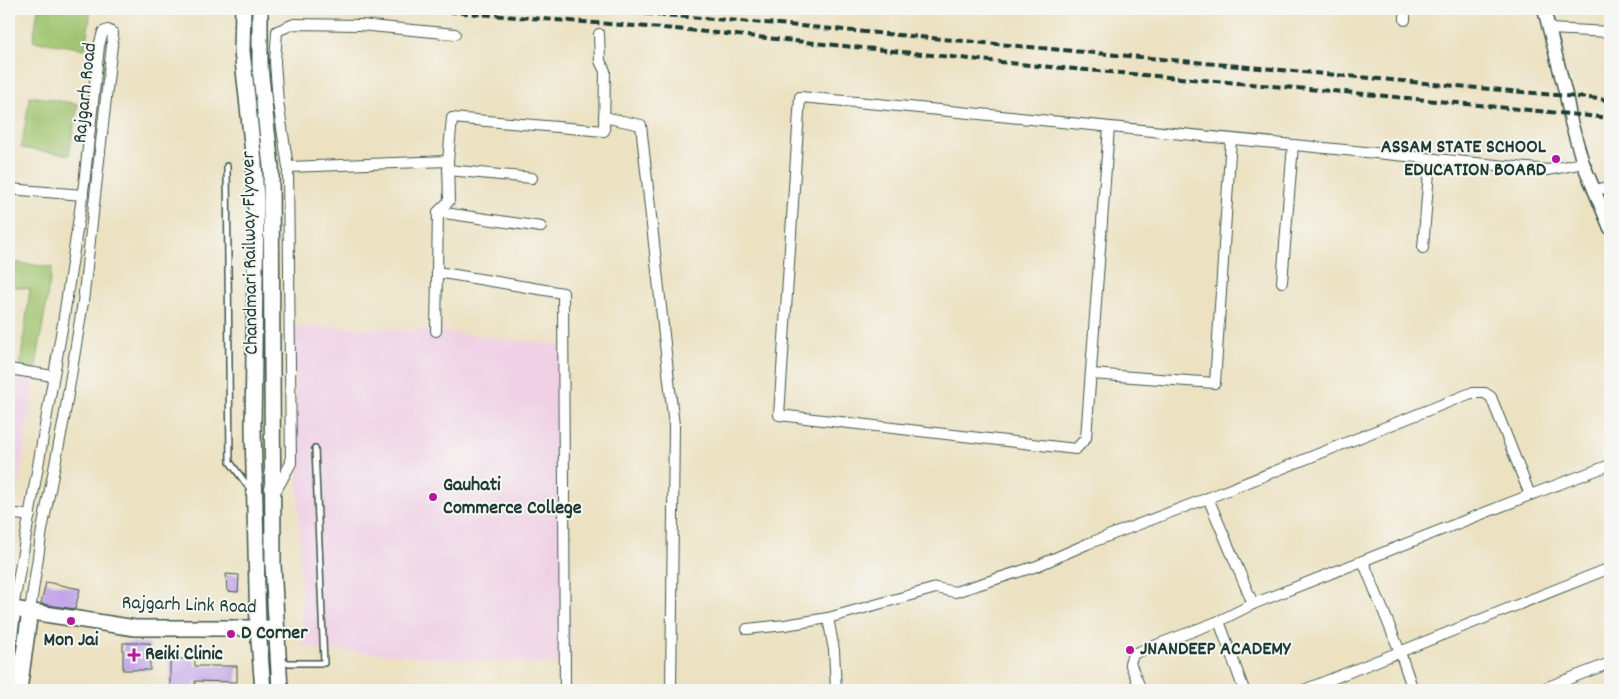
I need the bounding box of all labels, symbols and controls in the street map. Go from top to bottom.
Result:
street label: Rajgarh Road [67,41,105,145]
place label: ASSAM STATE SCHOOL EDUCATION BOARD [1381,134,1547,185]
street label: Chandmari Railway Flyover [235,150,267,355]
marker: ASSAM STATE SCHOOL EDUCATION BOARD [1550,153,1562,165]
place label: Gauhati Commerce College [443,472,582,523]
marker: Gauhati Commerce College [427,491,439,503]
street label: Rajgarh Link Road [121,590,257,622]
marker: Mon Jai [65,615,77,627]
place label: D Corner [241,620,308,648]
place label: Mon Jai [44,627,99,655]
marker: D Corner [225,628,237,640]
place label: JNANDEEP ACADEMY [1140,636,1292,664]
place label: Reiki Clinic [145,641,223,669]
marker: JNANDEEP ACADEMY [1124,644,1136,656]
marker: Reiki Clinic [127,648,141,662]

